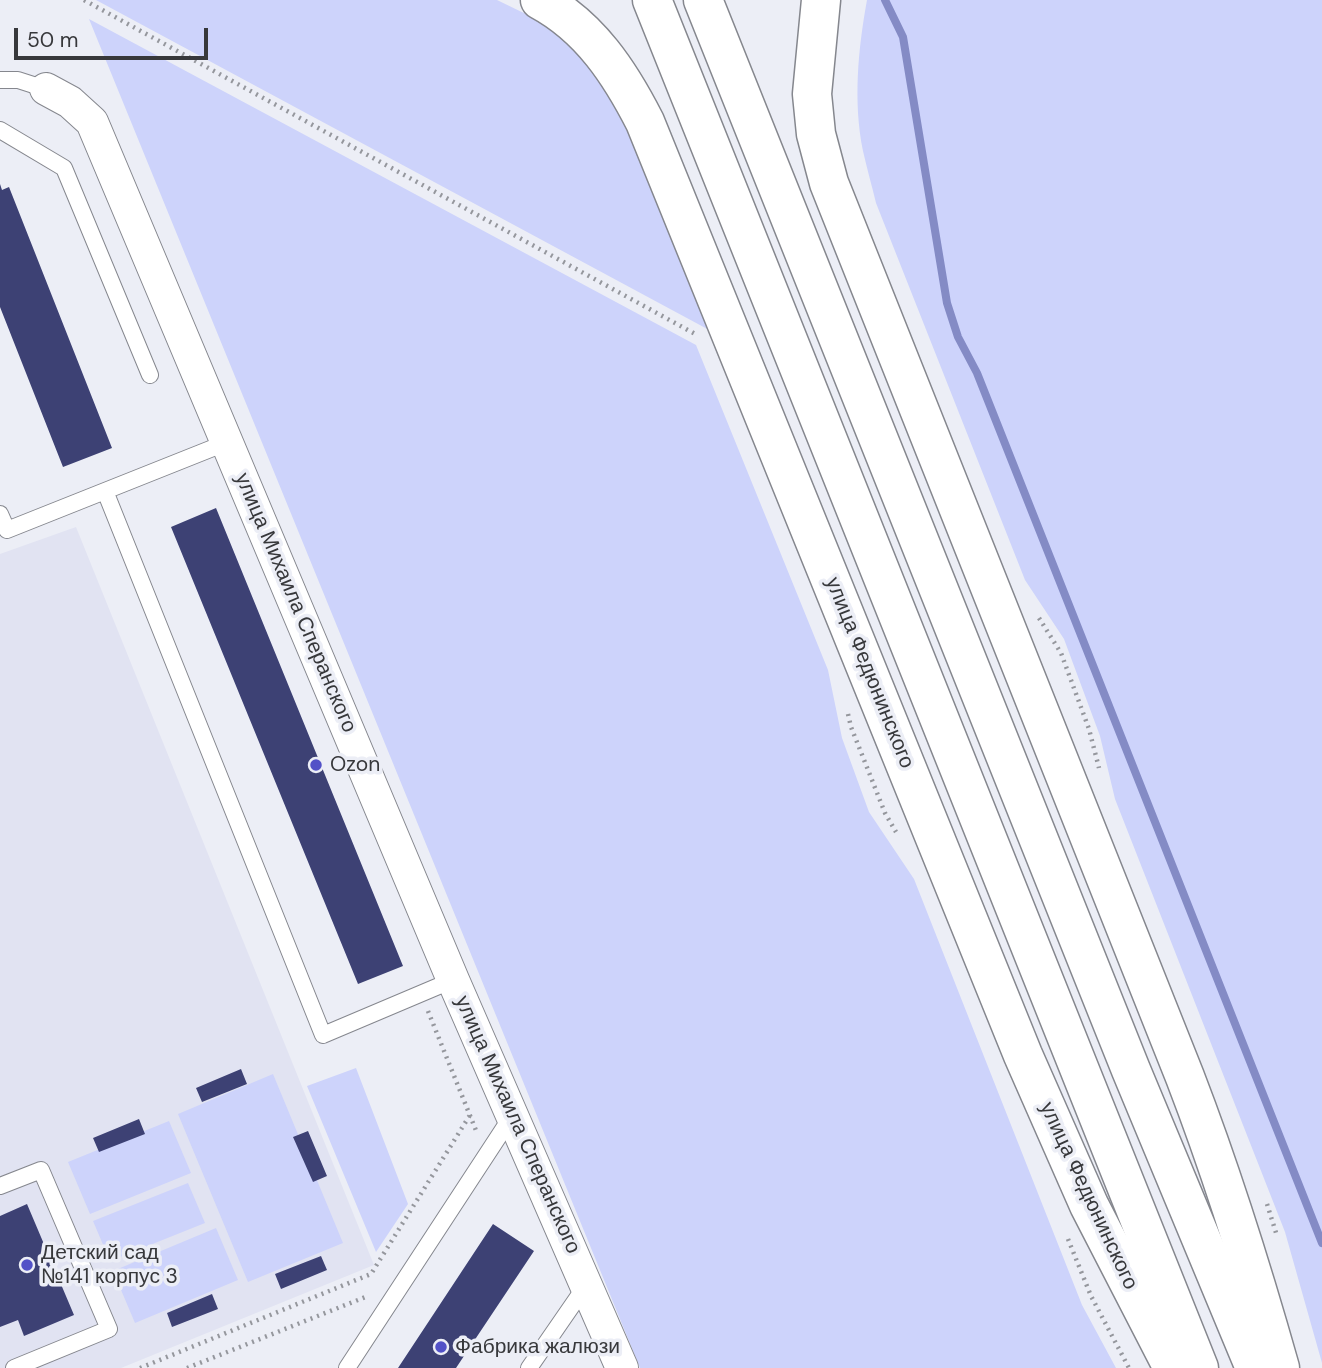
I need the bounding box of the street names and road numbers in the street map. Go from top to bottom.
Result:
street label: улица Михаила Сперанского [229,469,361,737]
street label: улица Федюнинского [819,574,919,772]
street label: улица Михаила Сперанского [449,992,585,1258]
street label: улица Федюнинского [1033,1098,1143,1294]

